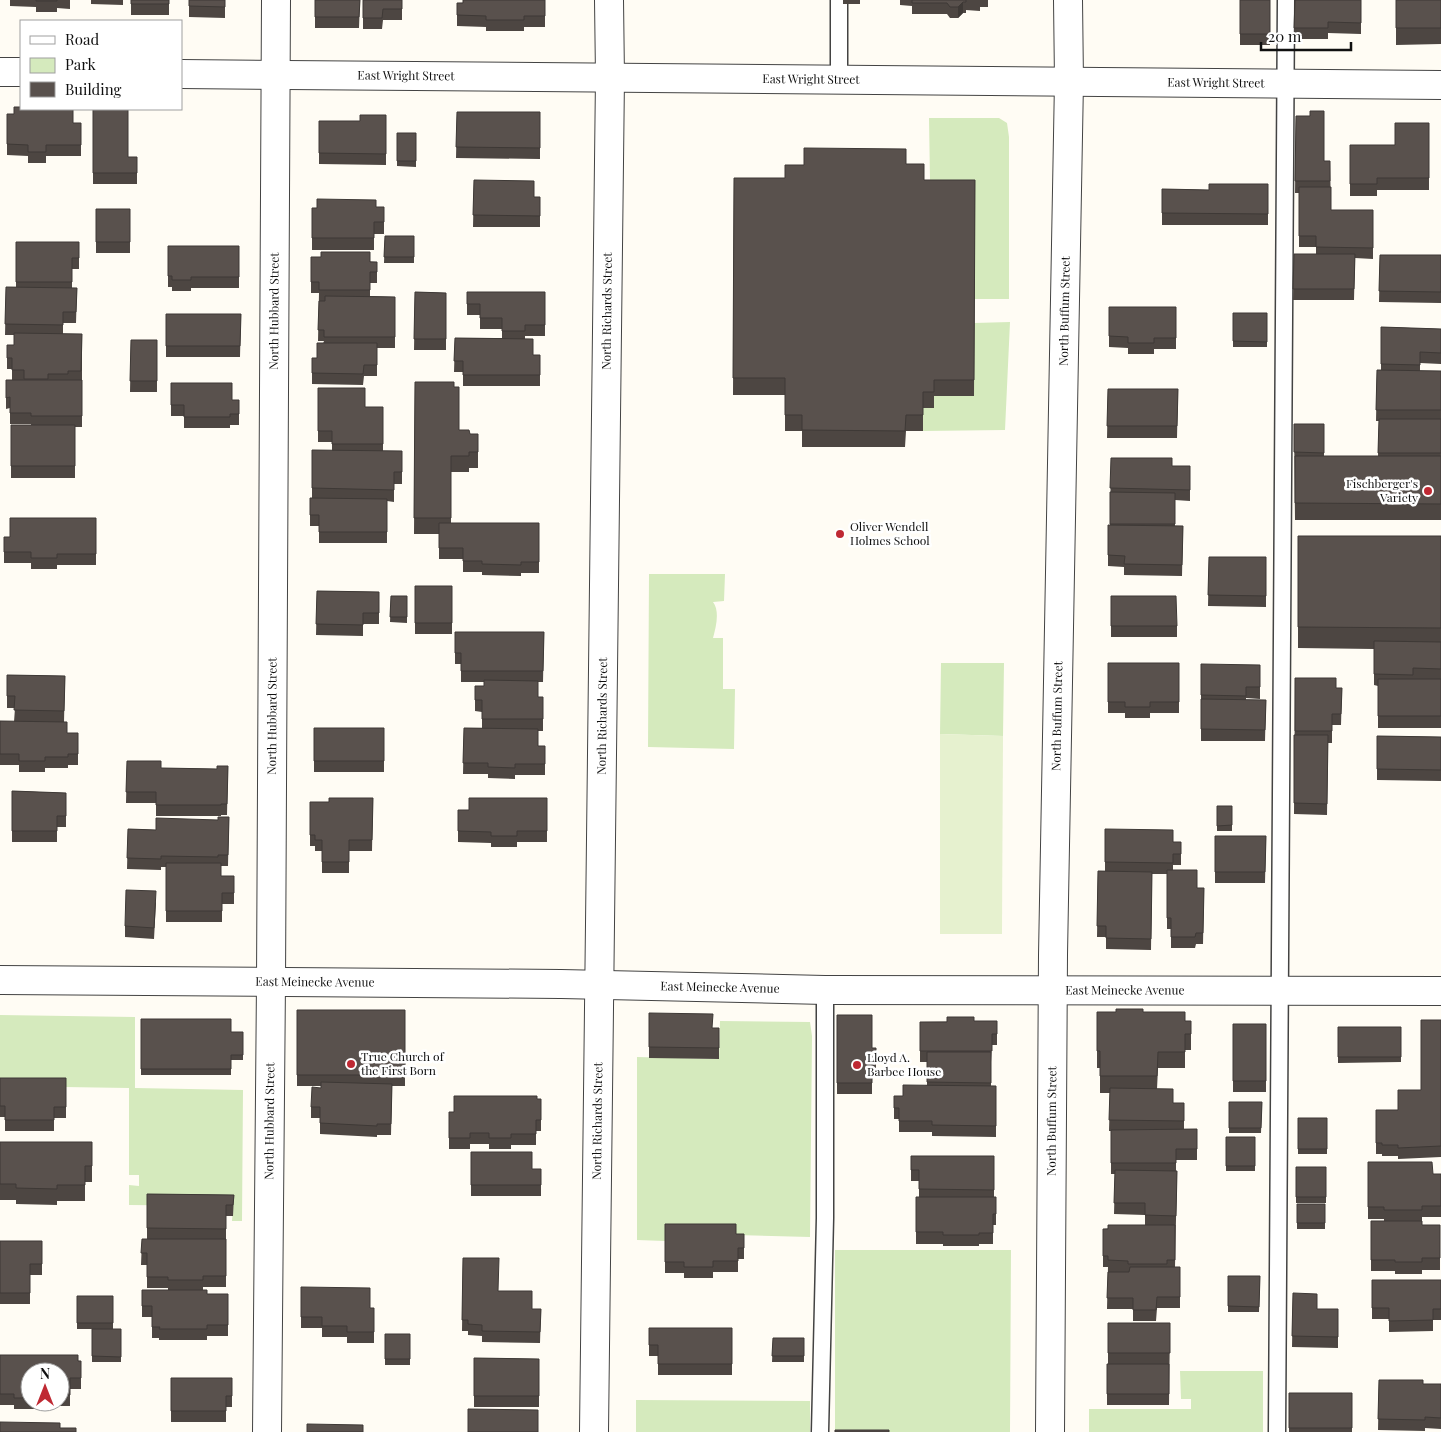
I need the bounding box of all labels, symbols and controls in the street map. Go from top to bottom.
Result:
legend [20,20,182,110]
scale bar [1261,20,1351,52]
text: 20 m [1268,26,1302,46]
text: Road [65,29,99,49]
text: Park [65,54,97,74]
street label: East Wright Street [357,67,455,83]
street label: East Wright Street [762,70,860,87]
street label: East Wright Street [1167,74,1265,90]
text: Building [65,79,122,99]
street label: North Hubbard Street [265,252,282,370]
street label: North Richards Street [598,252,615,370]
street label: North Buffum Street [1055,255,1073,366]
place label: Fischberger's Variety [1346,475,1418,505]
marker: Fischberger's Variety [1422,485,1434,497]
place label: Oliver Wendell Holmes School [850,518,930,548]
marker: Oliver Wendell Holmes School [834,528,846,540]
street label: North Richards Street [593,656,610,775]
street label: North Hubbard Street [263,657,280,775]
street label: North Buffum Street [1047,660,1065,771]
street label: East Meinecke Avenue [255,973,375,990]
street label: East Meinecke Avenue [660,977,780,996]
street label: East Meinecke Avenue [1065,981,1185,998]
place label: True Church of the First Born [361,1048,445,1078]
place label: Lloyd A. Barbee House [867,1049,941,1079]
marker: True Church of the First Born [345,1058,357,1070]
marker: Lloyd A. Barbee House [851,1059,863,1071]
street label: North Richards Street [588,1061,605,1180]
street label: North Hubbard Street [260,1062,277,1180]
street label: North Buffum Street [1043,1065,1059,1176]
north arrow [20,1362,70,1412]
text: N [40,1364,50,1383]

